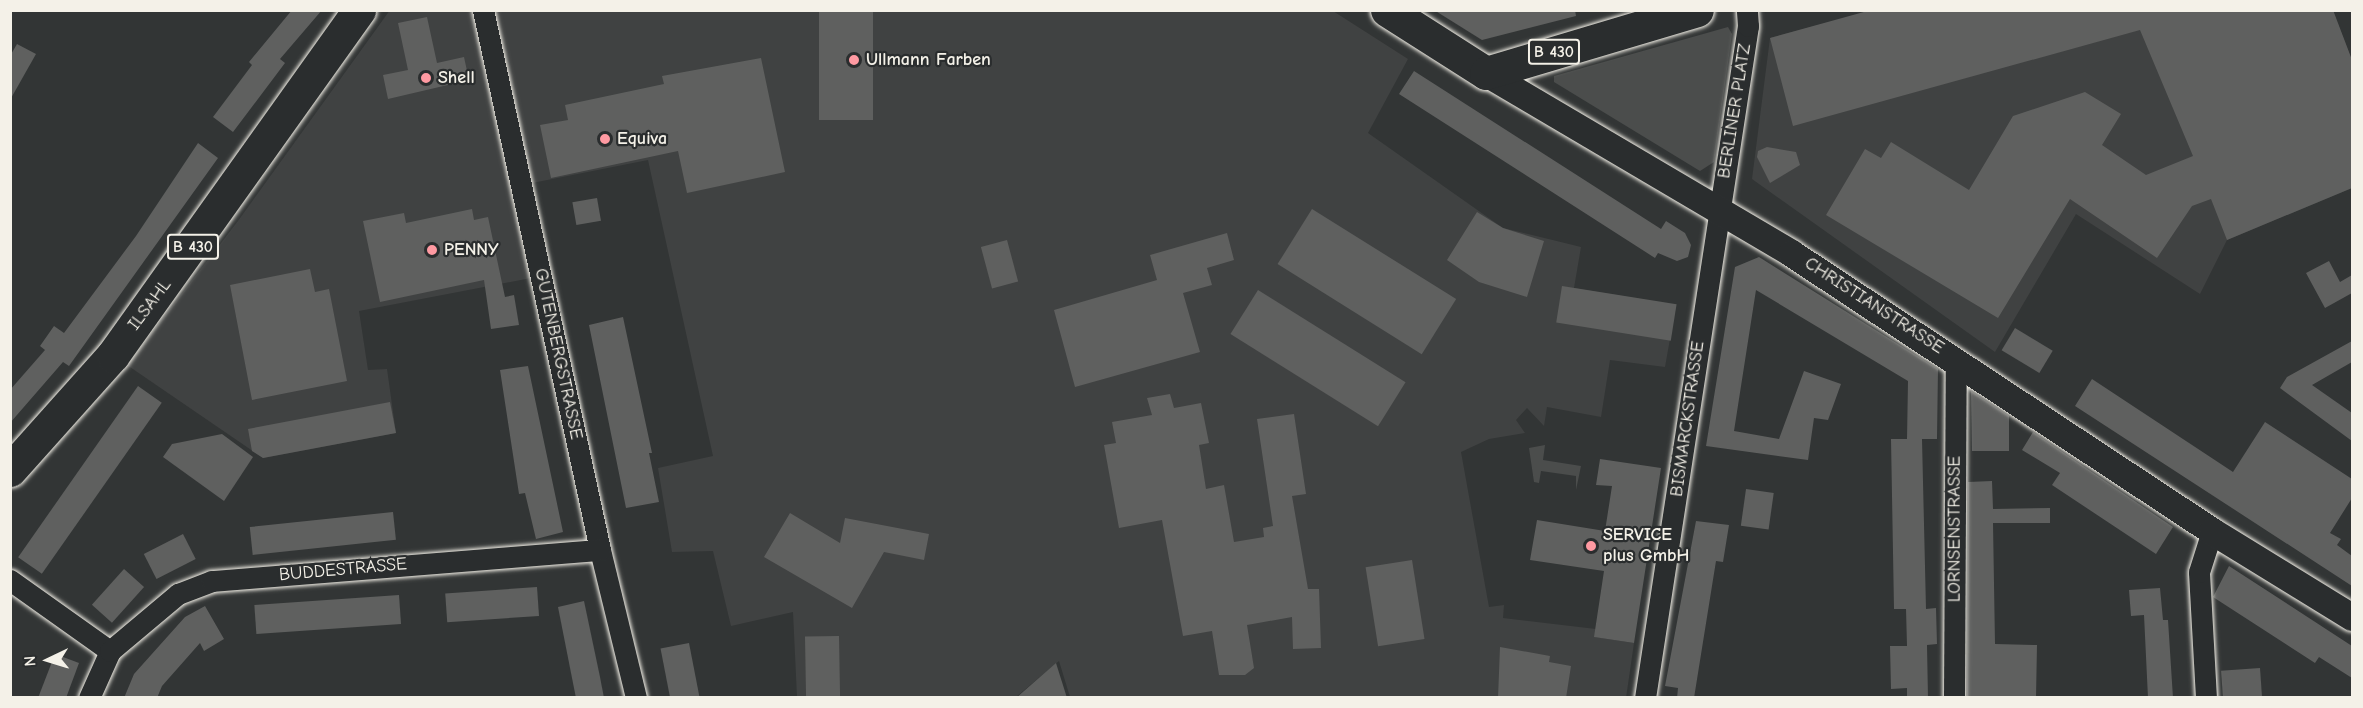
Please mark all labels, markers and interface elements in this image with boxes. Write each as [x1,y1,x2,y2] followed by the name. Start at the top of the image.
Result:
[1527,39,1581,65] road number: B 430
[1714,42,1756,180] street label: BERLINER PLATZ
[866,49,991,71] place label: Ullmann Farben
[847,53,861,67] marker: Ullmann Farben
[438,67,475,89] place label: Shell
[419,71,433,85] marker: Shell
[617,128,667,150] place label: Equiva
[598,132,612,146] marker: Equiva
[166,234,220,260] road number: B 430
[444,239,499,261] place label: PENNY
[425,243,439,257] marker: PENNY
[1800,253,1948,359] street label: CHRISTIANSTRASSE
[529,267,587,441] street label: GUTENBERGSTRASSE
[124,275,176,335] street label: ILSAHL
[1666,340,1710,498] street label: BISMARCKSTRASSE
[1944,456,1966,602] street label: LORNSENSTRASSE
[1603,525,1689,568] place label: SERVICE plus GmbH
[1584,539,1598,553] marker: SERVICE plus GmbH
[278,554,408,586] street label: BUDDESTRASSE
[18,630,78,690] north arrow
[21,655,39,667] text: N

